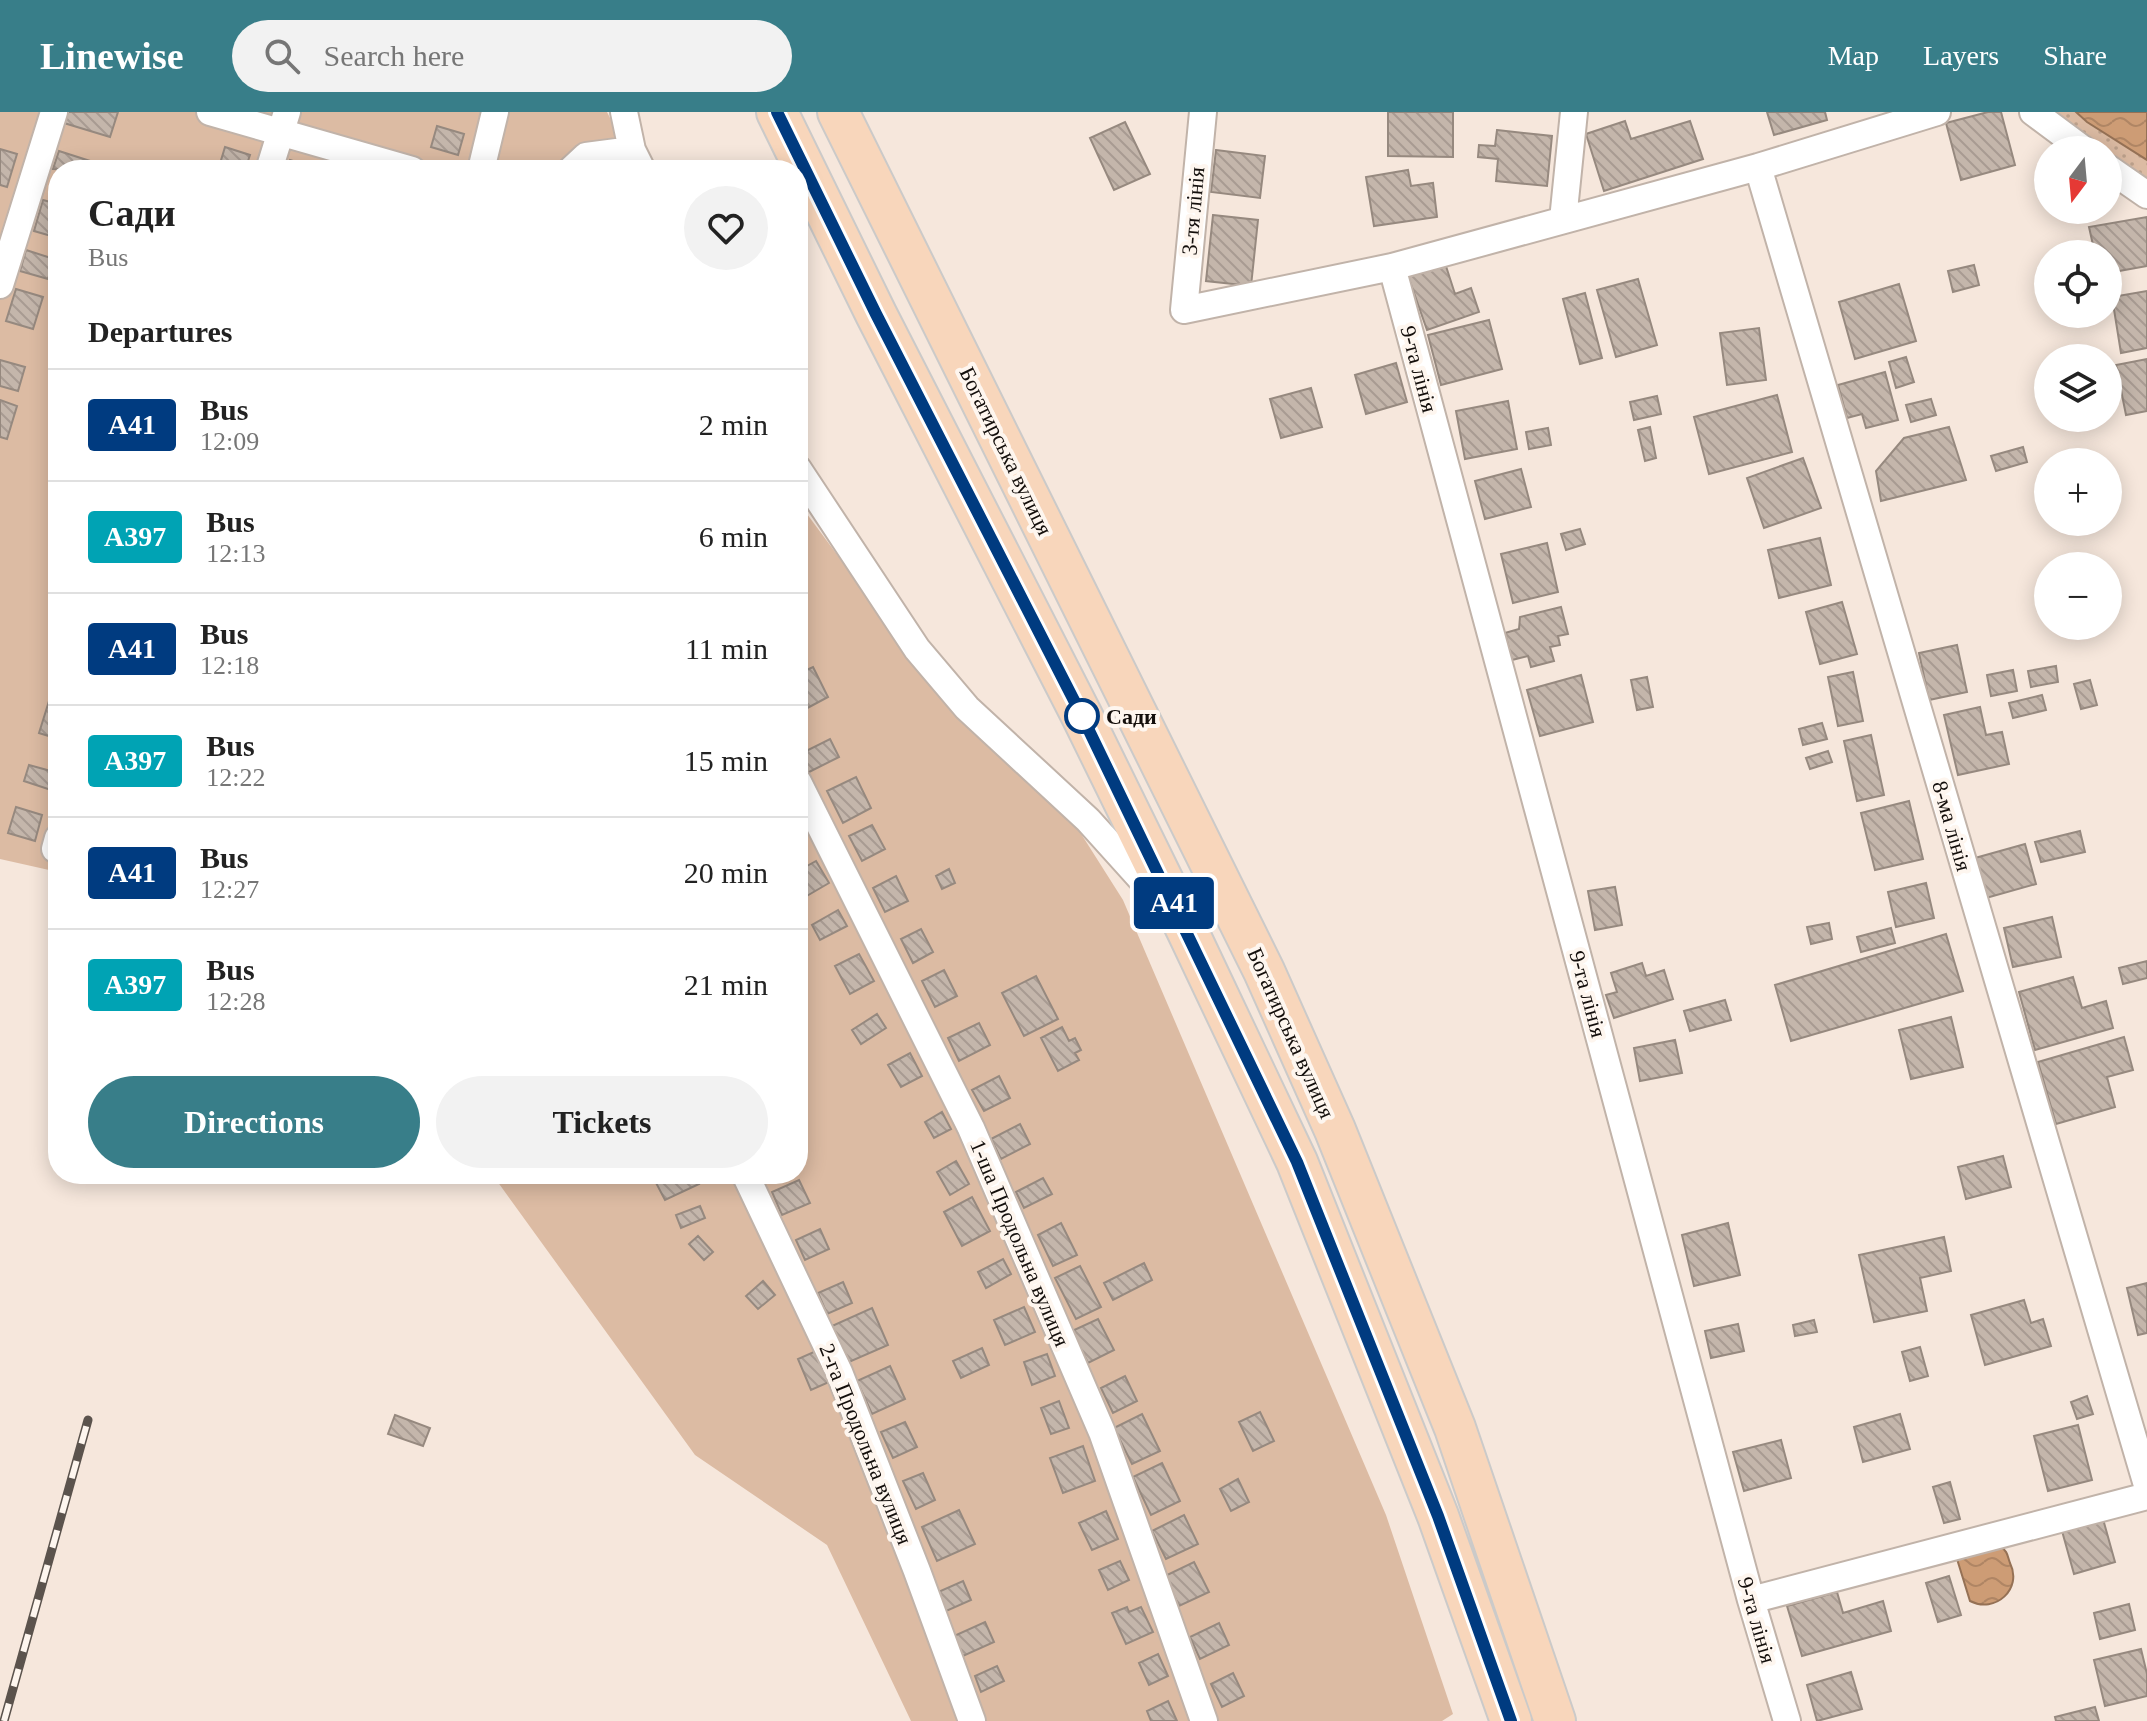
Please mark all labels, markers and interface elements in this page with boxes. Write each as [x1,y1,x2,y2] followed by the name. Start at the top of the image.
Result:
[232,20,792,92] search box
[260,34,304,78] icon: search
[40,35,184,77] text: Linewise
[324,39,464,72] text: Search here
[1828,40,1879,71] text: Map
[1923,40,1999,71] text: Layers
[2043,40,2107,71] text: Share
[2034,136,2122,224] north arrow
[2034,136,2122,640] map controls
[1177,166,1209,256] street label: 3-тя лінія
[684,186,768,270] button: heart
[88,192,176,234] text: Сади
[2034,240,2122,328] button: locate
[88,243,128,272] text: Bus
[88,315,232,348] text: Departures
[1395,323,1443,415] street label: 9-та лінія
[2034,344,2122,432] button: layers
[954,363,1058,539] street label: Богатирська вулиця
[200,393,248,426] text: Bus
[699,408,768,441] text: 2 min
[108,409,156,440] text: A41
[200,427,259,456] text: 12:09
[2034,448,2122,536] button: +
[206,505,255,538] text: Bus
[699,520,768,553] text: 6 min
[104,521,166,552] text: А397
[206,539,265,568] text: 12:13
[2034,552,2122,640] button: −
[200,617,248,650] text: Bus
[685,632,768,665] text: 11 min
[108,633,156,664] text: A41
[200,651,259,680] text: 12:18
[1065,699,1099,733] marker: Сади
[1106,704,1157,729] place label: Сади
[206,729,255,762] text: Bus
[684,744,768,777] text: 15 min
[104,745,166,776] text: А397
[206,763,265,792] text: 12:22
[1927,778,1977,874] street label: 8-ма лінія
[200,841,248,874] text: Bus
[684,856,768,889] text: 20 min
[108,857,156,888] text: A41
[200,875,259,904] text: 12:27
[1128,877,1220,929] line badge: A41
[1150,887,1198,918] text: A41
[1242,944,1340,1122] street label: Богатирська вулиця
[1564,948,1612,1040] street label: 9-та лінія
[206,953,255,986] text: Bus
[684,968,768,1001] text: 21 min
[104,969,166,1000] text: А397
[206,987,265,1016] text: 12:28
[88,1076,420,1168] button: Directions
[436,1076,768,1168] button: Tickets
[965,1136,1075,1350] street label: 1-ша Продольна вулиця
[814,1340,918,1548] street label: 2-га Продольна вулиця
[1733,1574,1781,1666] street label: 9-та лінія

